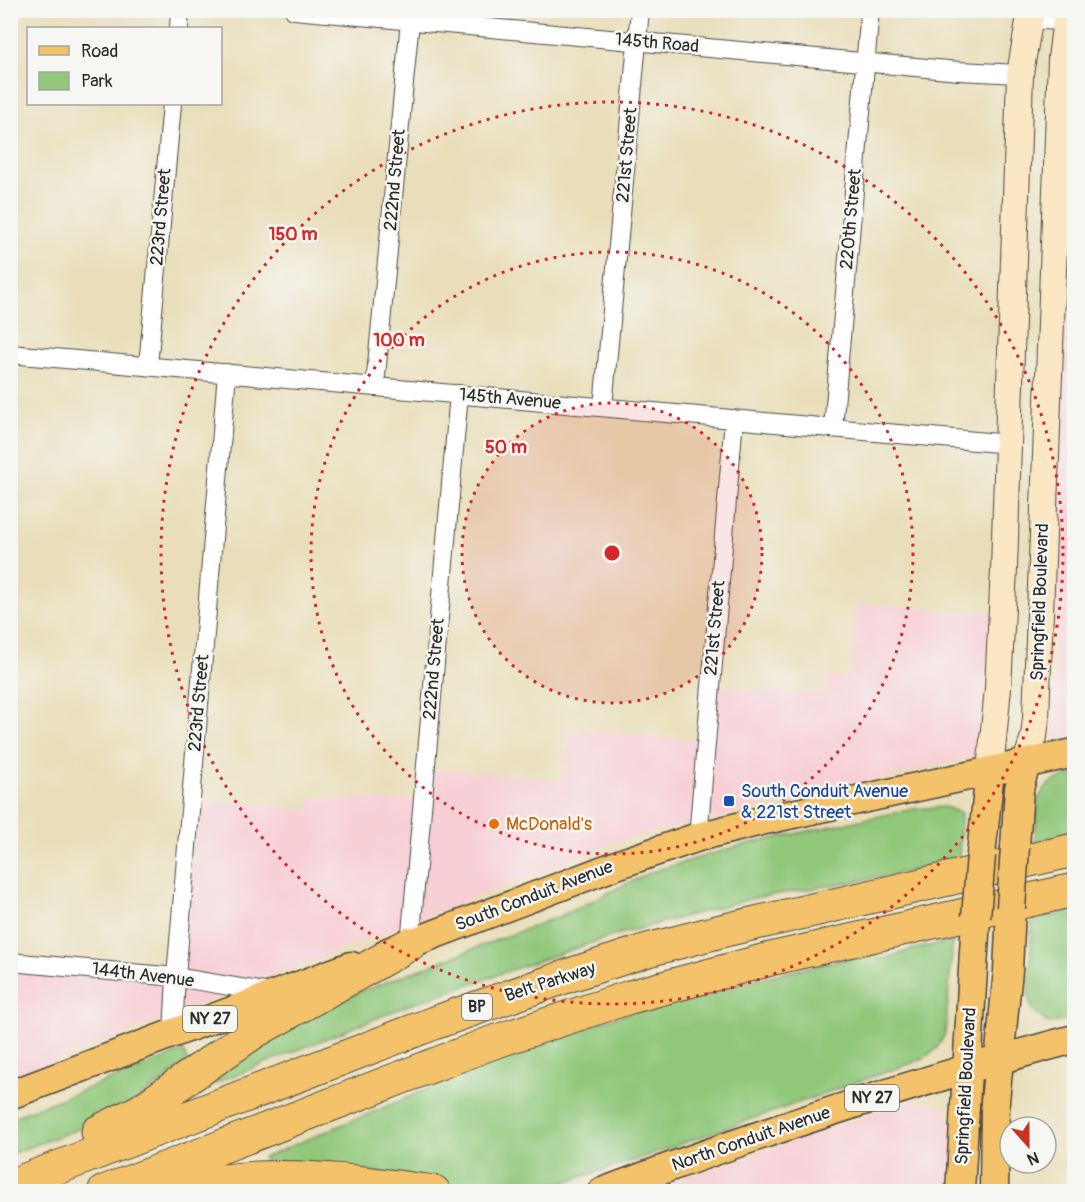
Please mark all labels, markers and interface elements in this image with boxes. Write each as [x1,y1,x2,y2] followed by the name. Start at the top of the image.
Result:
[27,27,222,105] legend
[614,28,700,58] street label: 145th Road
[81,40,118,63] text: Road
[81,70,113,93] text: Park
[611,106,643,203] street label: 221st Street
[379,127,411,232] street label: 222nd Street
[145,167,177,266] street label: 223rd Street
[835,167,867,270] street label: 220th Street
[269,223,318,246] text: 150 m
[373,329,425,352] text: 100 m
[458,383,562,415] street label: 145th Avenue
[485,436,527,459] text: 50 m
[1026,523,1054,681] street label: Springfield Boulevard
[602,543,622,563] centre of rings
[699,579,731,676] street label: 221st Street
[418,616,450,721] street label: 222nd Street
[183,653,215,752] street label: 223rd Street
[741,780,908,824] place label: South Conduit Avenue & 221st Street
[722,794,736,808] marker: South Conduit Avenue & 221st Street
[506,813,592,836] place label: McDonald's
[487,817,501,831] marker: McDonald's
[452,855,616,937] street label: South Conduit Avenue
[502,956,599,1007] street label: Belt Parkway
[91,957,196,993] street label: 144th Avenue
[462,994,492,1020] road number: BP
[183,1006,237,1032] road number: NY 27
[950,1007,982,1165] street label: Springfield Boulevard
[845,1085,899,1111] road number: NY 27
[669,1101,833,1177] street label: North Conduit Avenue
[998,1115,1058,1175] north arrow
[1024,1147,1042,1169] text: N

